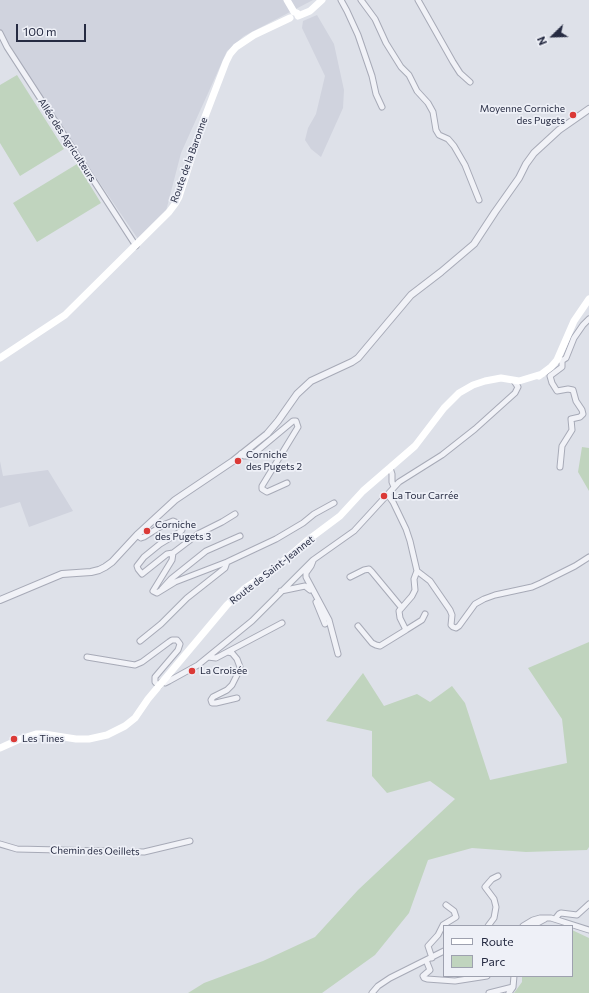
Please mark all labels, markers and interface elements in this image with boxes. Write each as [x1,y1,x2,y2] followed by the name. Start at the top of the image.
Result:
[18,16,88,42] scale bar
[533,16,573,56] north arrow
[23,24,57,38] text: 100 m
[534,35,549,47] text: N
[36,96,98,184] street label: Allée des Agriculteurs
[480,103,565,126] place label: Moyenne Corniche des Pugets
[568,110,578,120] marker: Moyenne Corniche des Pugets
[168,116,210,204] street label: Route de la Baronne
[246,449,302,472] place label: Corniche des Pugets 2
[233,456,243,466] marker: Corniche des Pugets 2
[392,490,458,502] place label: La Tour Carrée
[379,491,389,501] marker: La Tour Carrée
[155,519,211,542] place label: Corniche des Pugets 3
[142,526,152,536] marker: Corniche des Pugets 3
[227,533,317,607] street label: Route de Saint-Jeannet
[200,665,247,677] place label: La Croisée
[187,666,197,676] marker: La Croisée
[22,733,64,745] place label: Les Tines
[9,734,19,744] marker: Les Tines
[50,844,140,858] street label: Chemin des Oeillets
[443,925,573,977] legend
[481,934,514,948] text: Route
[481,954,505,968] text: Parc

